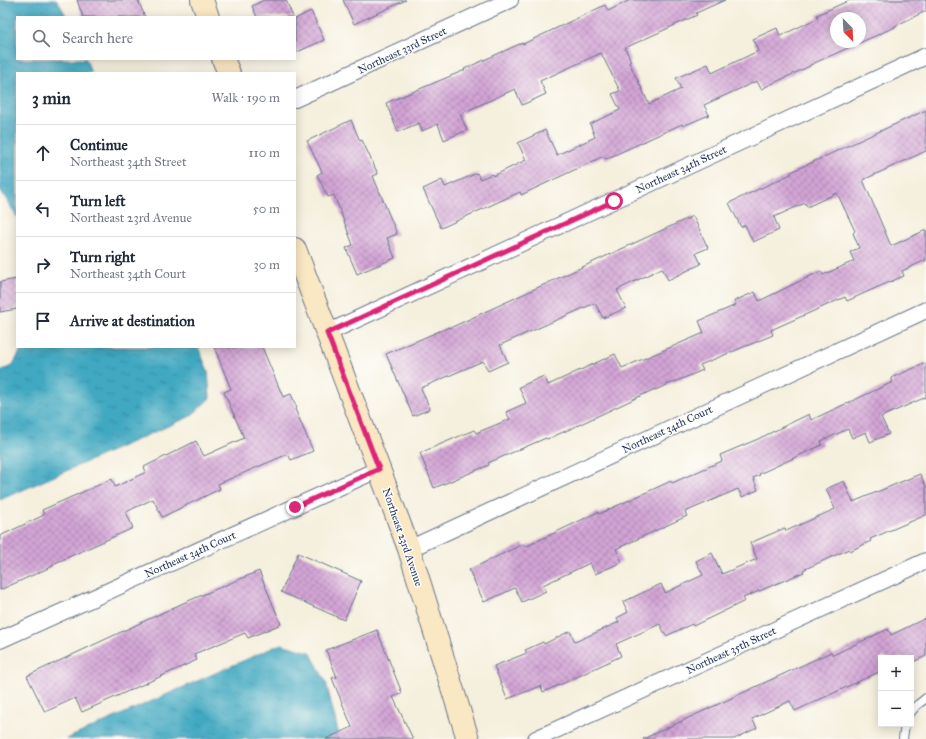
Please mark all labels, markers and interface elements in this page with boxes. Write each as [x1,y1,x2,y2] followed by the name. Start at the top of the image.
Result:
[830,12,866,48] north arrow
[16,16,296,60] search box
[356,24,449,77] street label: Northeast 33rd Street
[30,27,52,49] icon: search
[62,29,133,47] text: Search here
[32,88,71,109] text: 3 min
[211,90,280,106] text: Walk · 190 m
[70,136,128,154] text: Continue
[32,142,54,164] icon: ahead
[634,143,729,196] street label: Northeast 34th Street
[248,145,280,161] text: 110 m
[70,154,186,170] text: Northeast 34th Street
[70,192,126,210] text: Turn left
[605,192,623,210] route start
[32,198,54,220] icon: left
[253,201,280,217] text: 50 m
[70,210,192,226] text: Northeast 23rd Avenue
[70,248,135,266] text: Turn right
[32,254,54,276] icon: right
[254,257,280,273] text: 30 m
[70,266,186,282] text: Northeast 34th Court
[32,310,54,332] icon: arrive
[70,312,195,330] text: Arrive at destination
[620,403,715,456] street label: Northeast 34th Court
[380,486,426,588] street label: Northeast 23rd Avenue
[286,498,304,516] route end
[143,528,238,580] street label: Northeast 34th Court
[684,624,778,677] street label: Northeast 35th Street
[878,655,914,727] map controls
[878,655,914,691] button: +
[878,691,914,727] button: −

